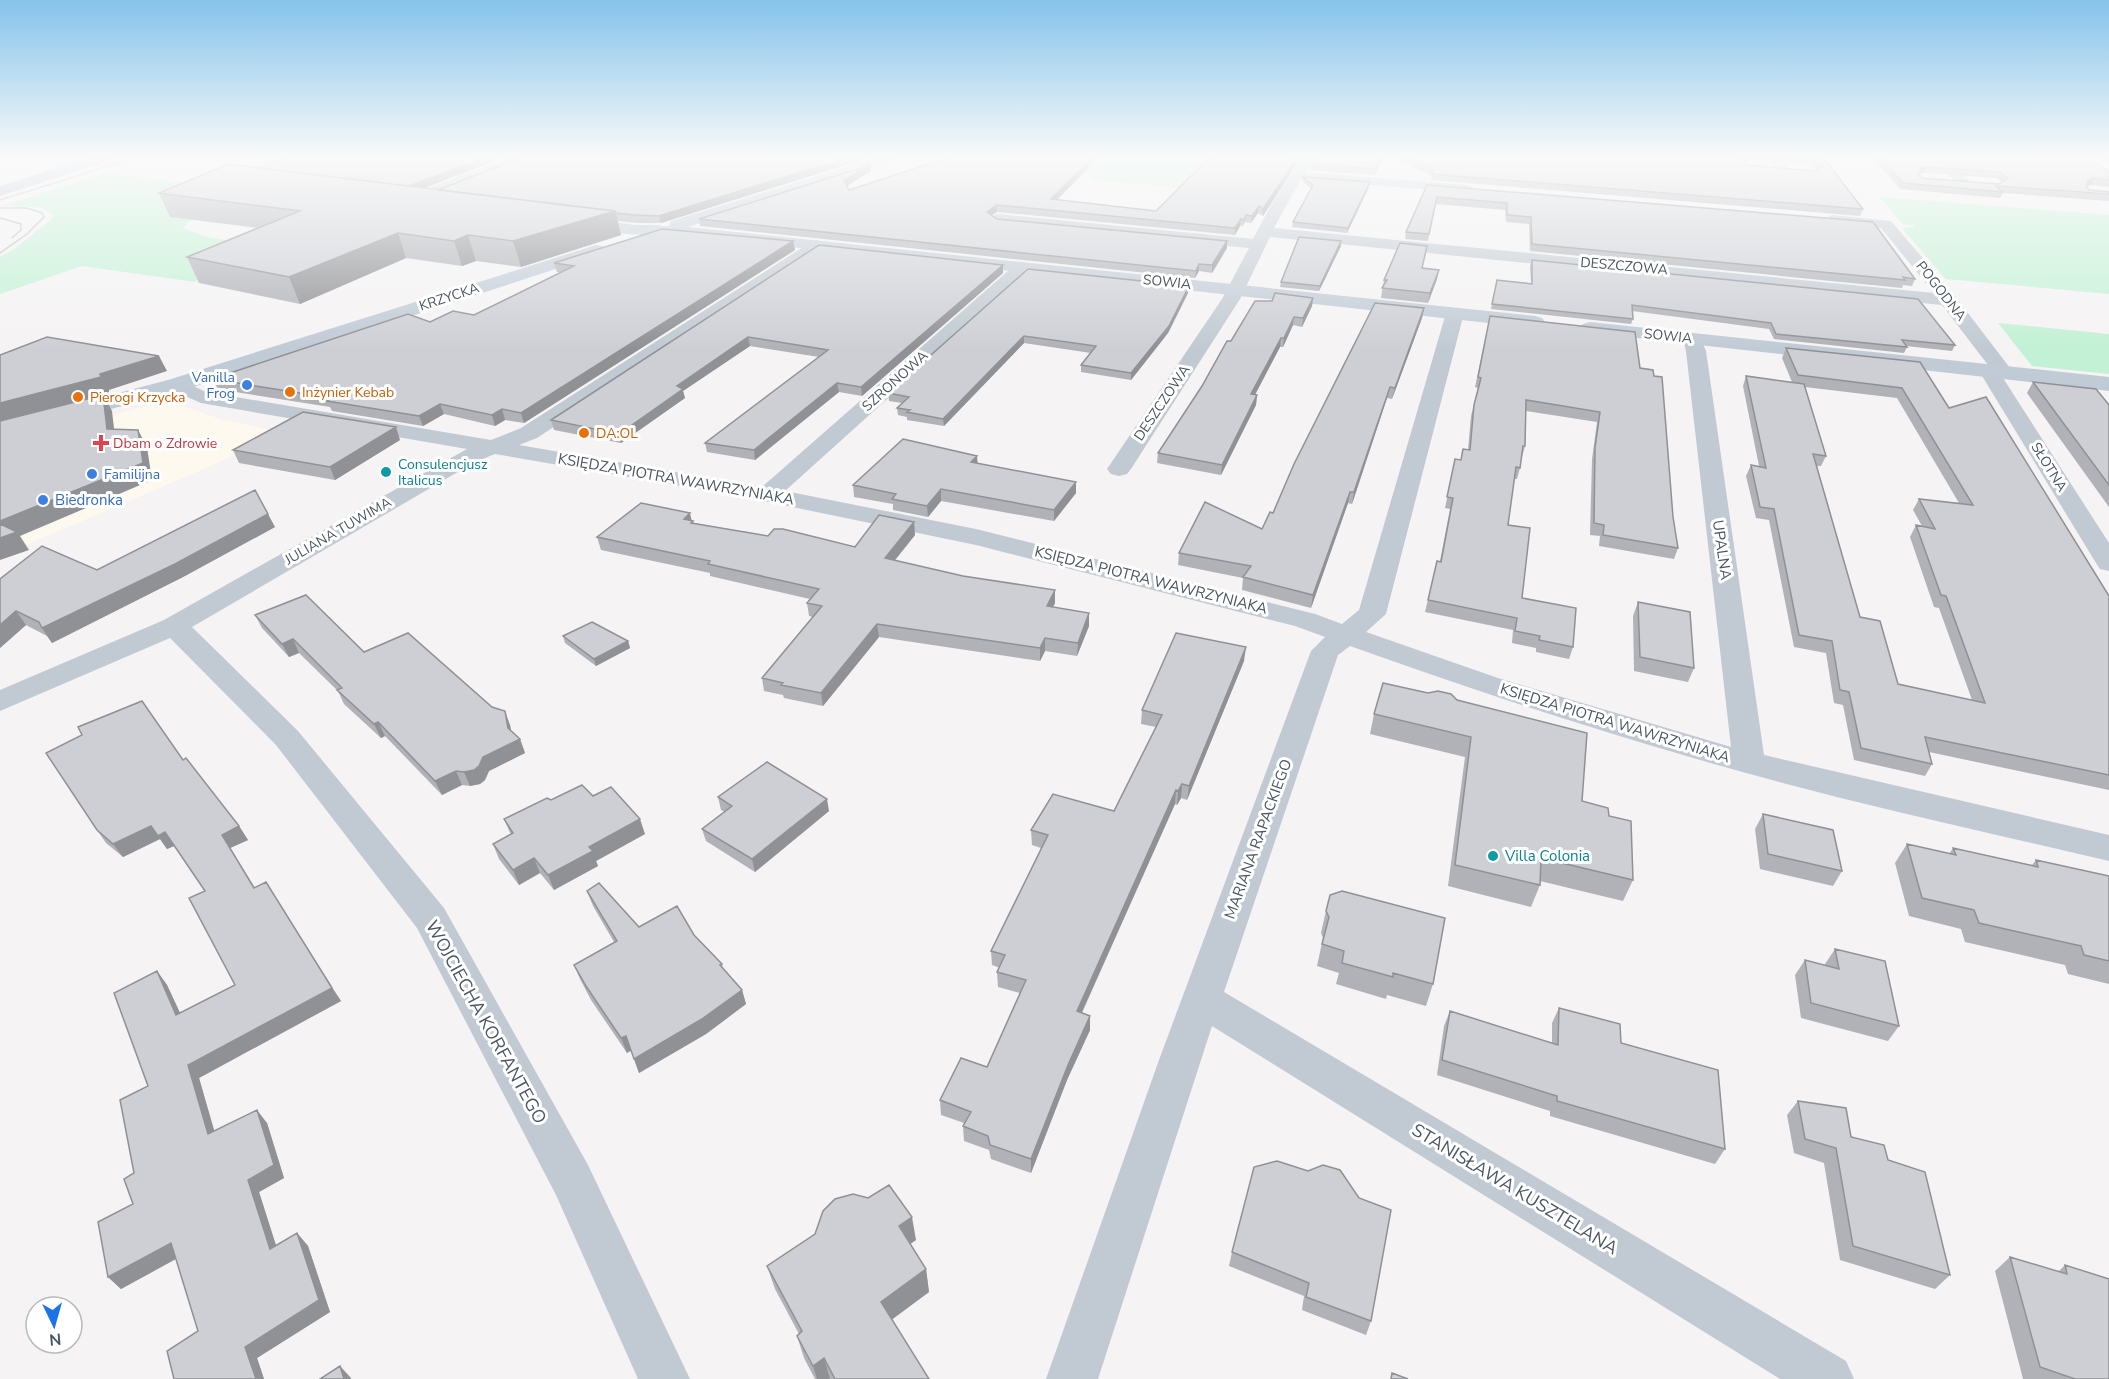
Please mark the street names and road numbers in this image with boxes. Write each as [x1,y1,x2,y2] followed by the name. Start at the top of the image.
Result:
[1579,253,1669,279] street label: DESZCZOWA
[1912,257,1970,325] street label: POGODNA
[1142,270,1192,294] street label: SOWIA
[417,278,481,316] street label: KRZYCKA
[1643,324,1693,348] street label: SOWIA
[858,346,932,416] street label: SZRONOWA
[1130,361,1194,445] street label: DESZCZOWA
[2026,439,2072,495] street label: SŁOTNA
[556,448,796,510] street label: KSIĘDZA PIOTRA WAWRZYNIAKA
[280,493,395,570] street label: JULIANA TUWIMA
[1708,519,1736,581] street label: UPALNA
[1033,541,1270,619] street label: KSIĘDZA PIOTRA WAWRZYNIAKA
[1498,678,1732,768] street label: KSIĘDZA PIOTRA WAWRZYNIAKA
[1220,756,1296,922] street label: MARIANA RAPACKIEGO
[420,916,552,1128] street label: WOJCIECHA KORFANTEGO
[1407,1118,1623,1260] street label: STANISŁAWA KUSZTELANA

